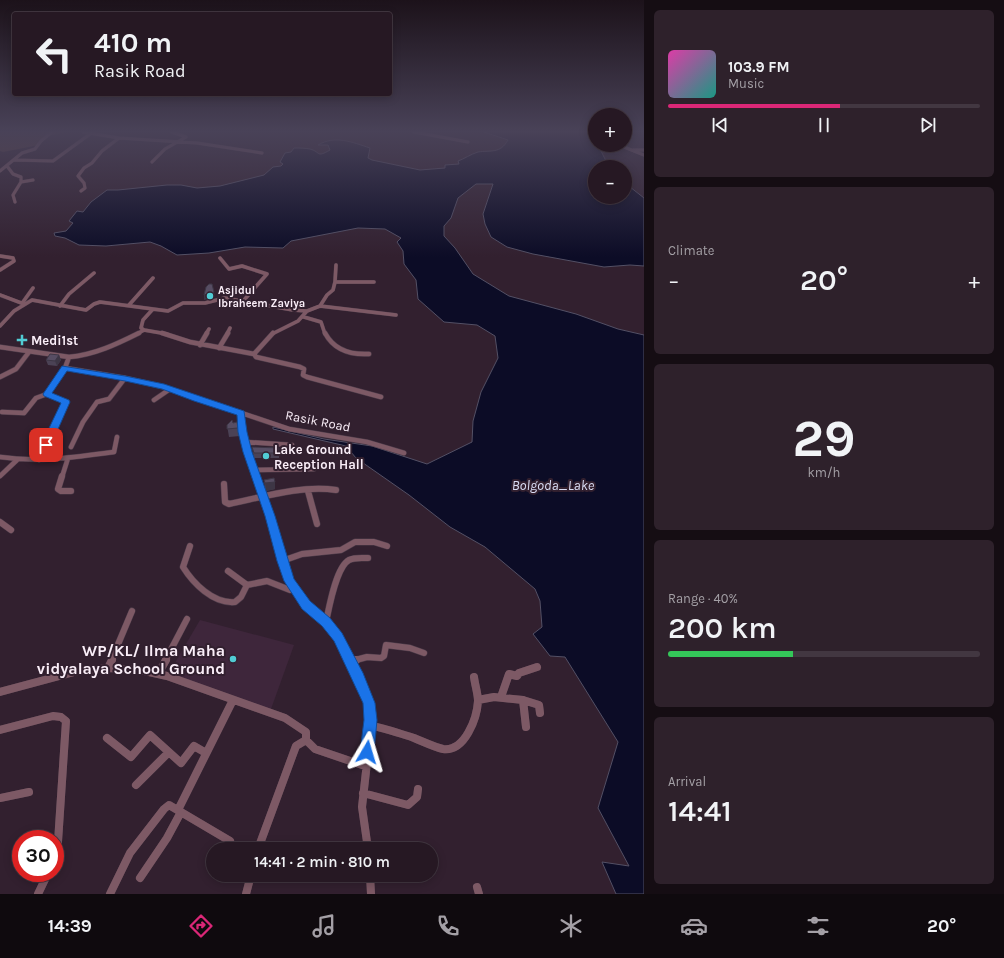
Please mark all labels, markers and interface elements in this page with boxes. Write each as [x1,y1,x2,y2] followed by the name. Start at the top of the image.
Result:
[94,26,172,59] text: 410 m
[28,28,80,80] icon: left
[728,58,790,76] text: 103.9 FM
[94,60,186,82] text: Rasik Road
[728,76,764,91] text: Music
[588,108,632,204] map controls
[588,108,632,152] button: +
[709,114,731,136] icon: previous
[813,114,835,136] icon: pause
[917,114,939,136] icon: next
[588,160,632,204] button: −
[668,243,714,258] text: Climate
[800,262,848,298] text: 20°
[668,268,680,294] text: −
[968,268,980,294] text: +
[218,284,305,310] place label: Asjidul Ibraheem Zaviya
[205,291,215,301] marker: Asjidul Ibraheem Zaviya
[31,333,78,348] place label: Medi1st
[16,334,28,346] marker: Medi1st
[284,407,352,435] street label: Rasik Road
[792,408,856,469] text: 29
[29,428,63,462] pin
[35,434,57,456] icon: arrive
[274,442,364,472] place label: Lake Ground Reception Hall
[261,451,271,461] marker: Lake Ground Reception Hall
[808,465,840,480] text: km/h
[512,477,595,494] water label: Bolgoda_Lake
[668,591,738,606] text: Range · 40%
[668,610,777,646] text: 200 km
[37,641,225,678] place label: WP/KL/ Ilma Maha vidyalaya School Ground
[228,654,238,664] marker: WP/KL/ Ilma Maha vidyalaya School Ground
[346,731,388,773] position arrow
[668,774,706,789] text: Arrival
[668,793,732,829] text: 14:41
[12,830,64,882] speed limit sign: 30
[254,853,390,871] text: 14:41 · 2 min · 810 m
[187,912,215,940] icon: directions
[310,912,338,940] icon: music
[434,912,462,940] icon: phone
[557,912,585,940] icon: climate
[680,912,708,940] icon: car
[804,912,832,940] icon: filters
[48,915,92,937] text: 14:39
[927,915,956,937] text: 20°

